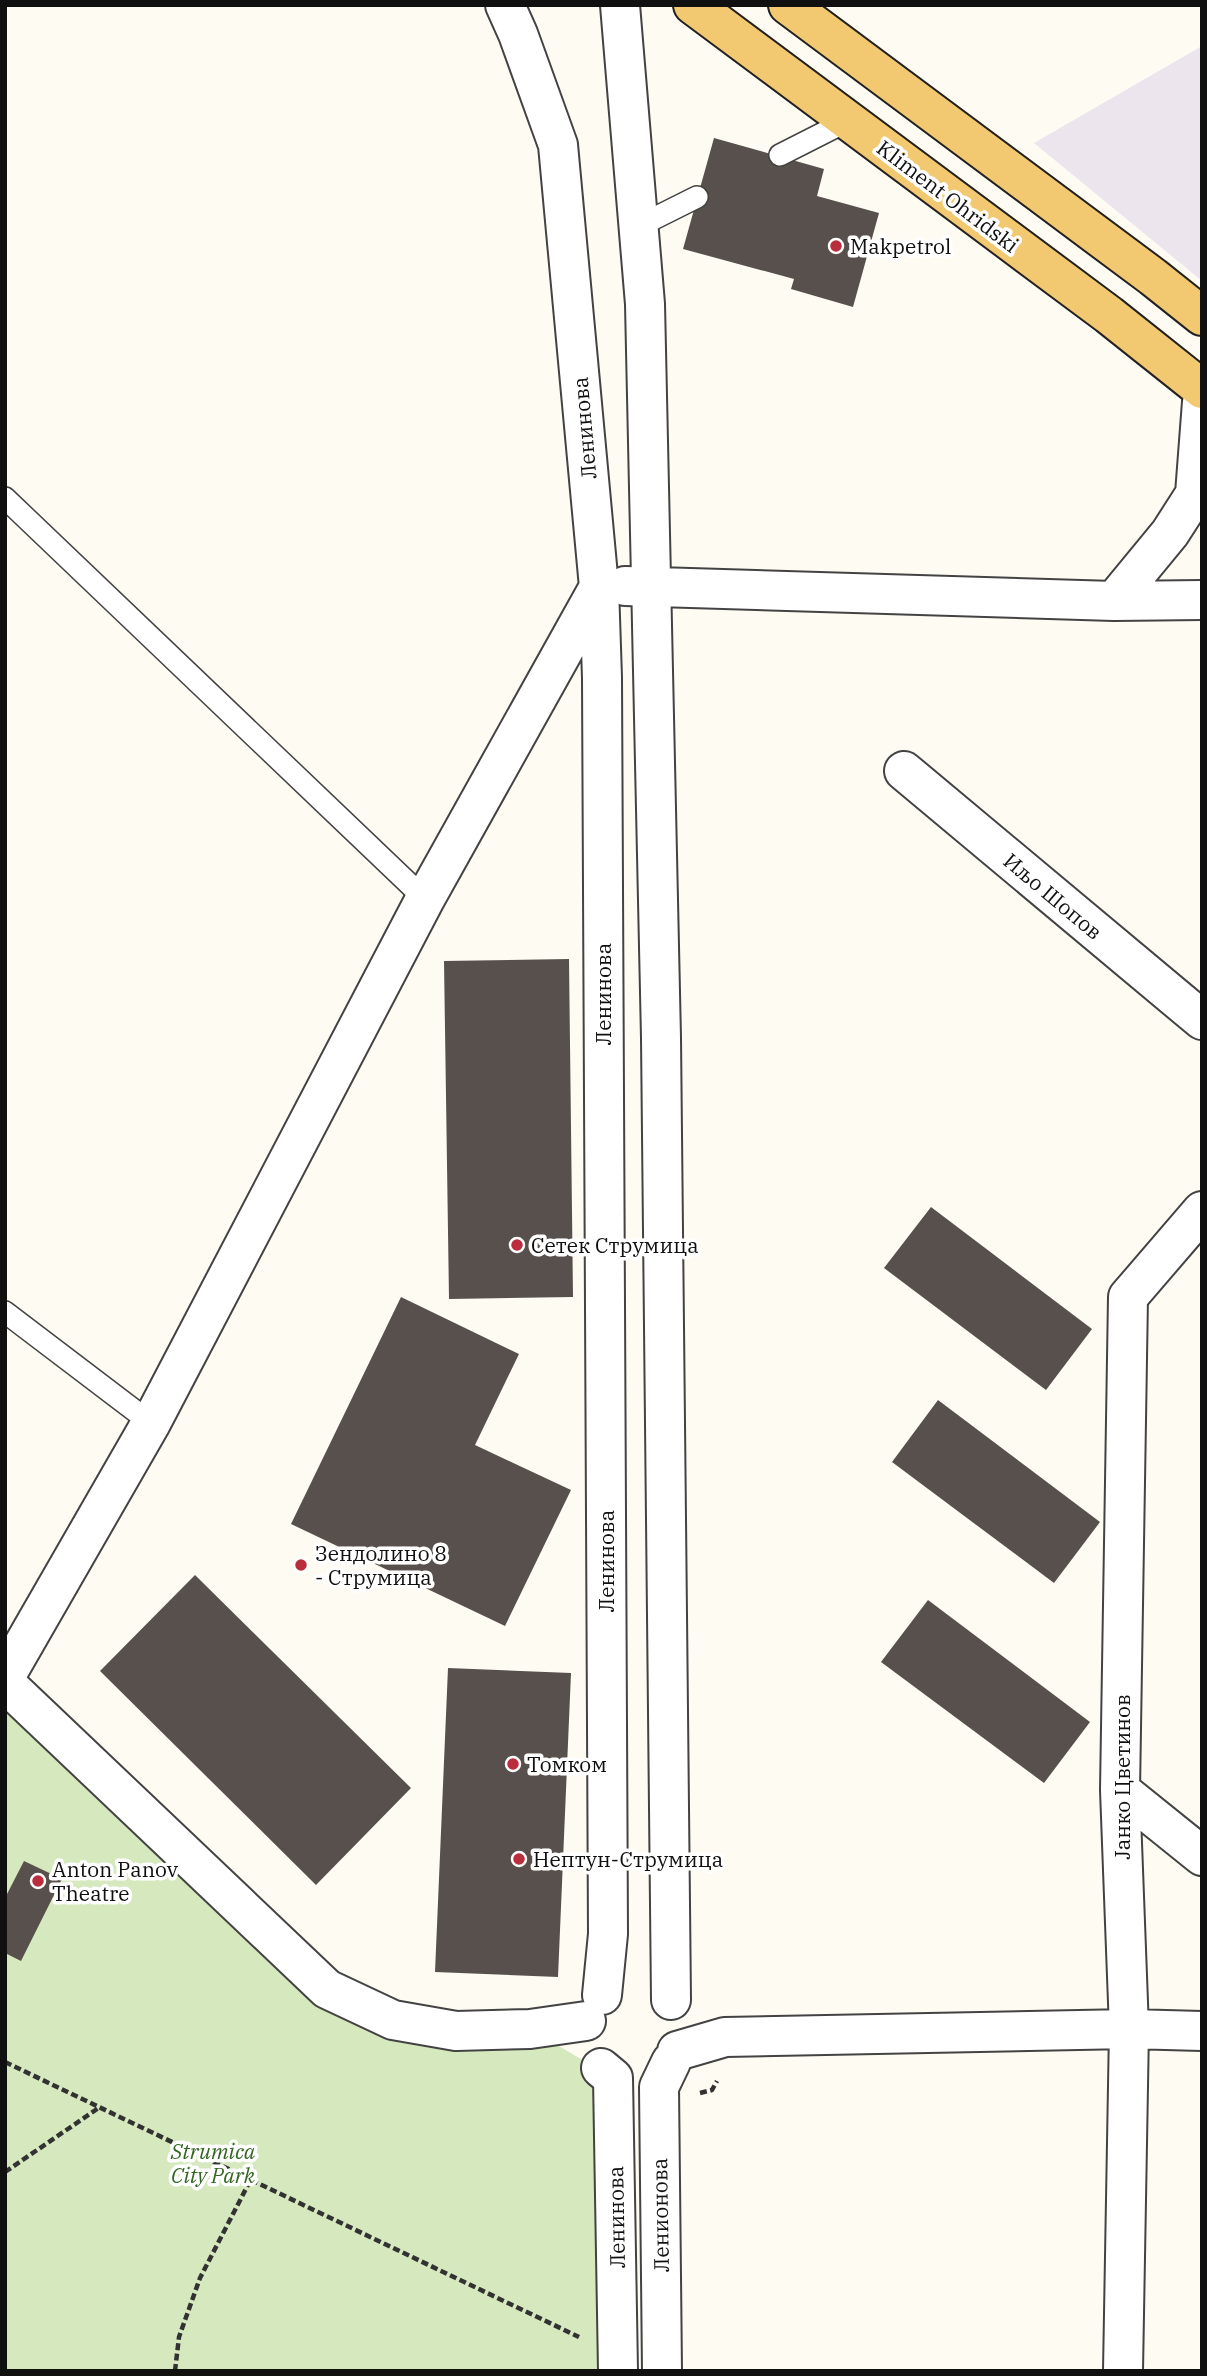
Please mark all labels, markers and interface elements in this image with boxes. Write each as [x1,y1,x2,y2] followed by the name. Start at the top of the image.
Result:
[871,133,1025,259] street label: Kliment Ohridski
[850,232,951,260] place label: Makpetrol
[828,238,844,254] marker: Makpetrol
[566,376,602,480] street label: Ленинова
[998,847,1108,945] street label: Иљо Шопов
[589,943,617,1045] street label: Ленинова
[531,1231,699,1259] place label: Сетек Струмица
[509,1237,525,1253] marker: Сетек Струмица
[592,1510,620,1612] street label: Ленинова
[315,1539,447,1591] place label: Зендолино 8 - Струмица
[293,1557,309,1573] marker: Зендолино 8 - Струмица
[1108,1694,1136,1860] street label: Јанко Цветинов
[527,1750,607,1778] place label: Томком
[505,1756,521,1772] marker: Томком
[533,1845,723,1873] place label: Нептун-Струмица
[511,1851,527,1867] marker: Нептун-Струмица
[52,1855,179,1907] place label: Anton Panov Theatre
[30,1873,46,1889] marker: Anton Panov Theatre
[170,2137,256,2189] park label: Strumica City Park
[645,2158,675,2272] street label: Ленионова
[601,2166,631,2268] street label: Ленинова

